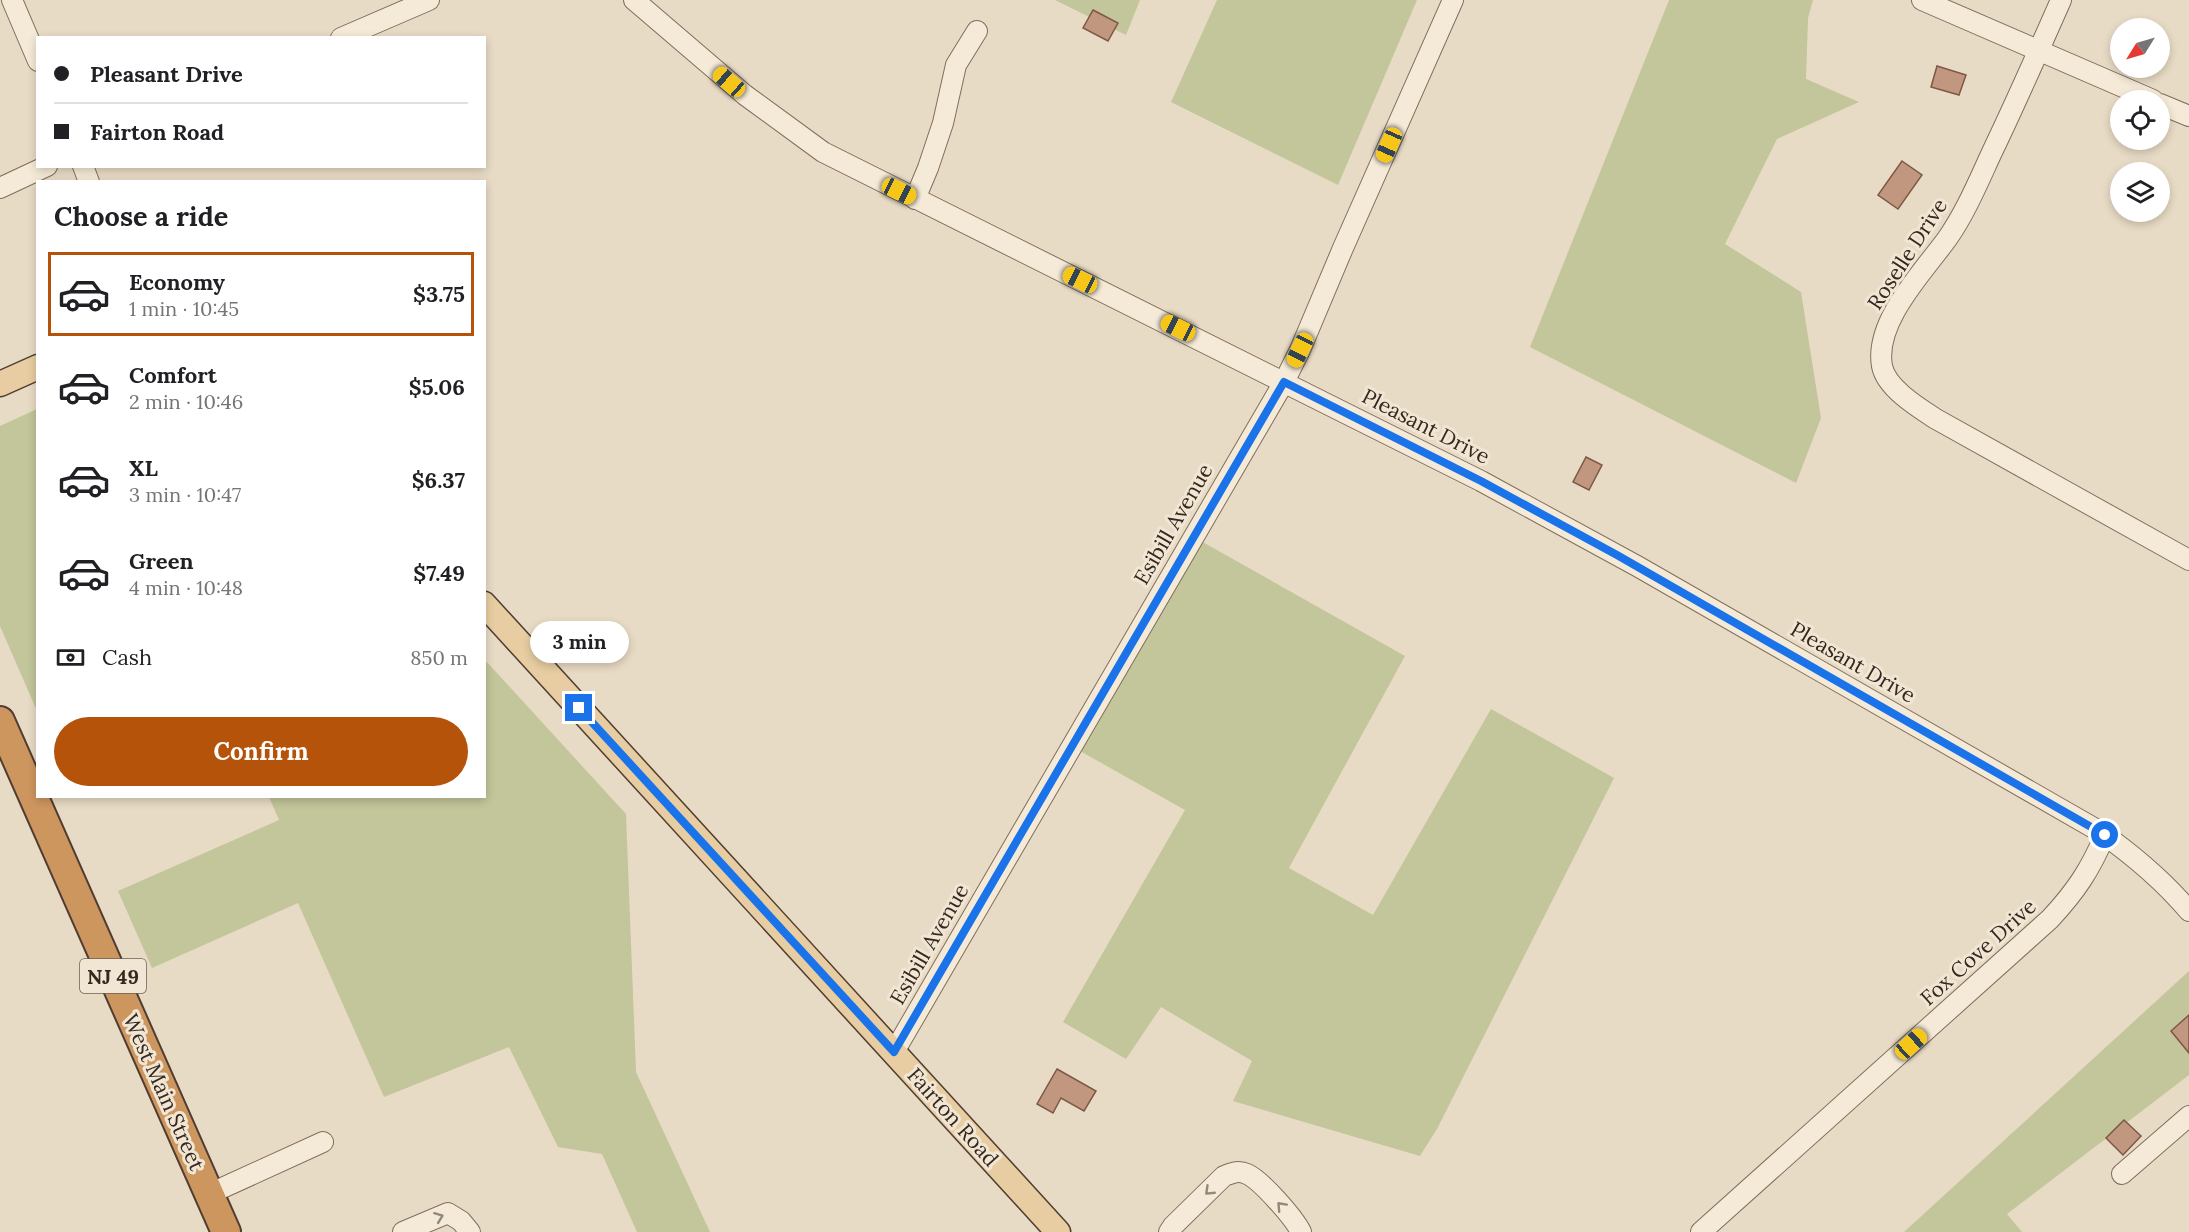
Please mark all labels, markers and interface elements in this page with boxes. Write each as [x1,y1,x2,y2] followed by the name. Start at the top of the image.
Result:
[2110,18,2170,78] north arrow
[2110,18,2170,222] map controls
[90,60,243,88] text: Pleasant Drive
[710,63,748,101] car
[2110,90,2170,150] button: locate
[90,118,224,146] text: Fairton Road
[1373,125,1405,165] car
[2110,162,2170,222] button: layers
[879,175,919,207] car
[1861,193,1953,315] street label: Roselle Drive
[54,199,228,233] text: Choose a ride
[1060,264,1100,296] car
[57,267,111,321] icon: car
[129,268,225,296] text: Economy
[413,280,465,308] text: $3.75
[129,296,239,321] text: 1 min · 10:45
[1158,312,1198,344] car
[1284,330,1316,370] car
[57,360,111,414] icon: car
[129,361,217,389] text: Comfort
[409,373,465,401] text: $5.06
[1358,382,1494,470] street label: Pleasant Drive
[129,389,243,414] text: 2 min · 10:46
[57,453,111,507] icon: car
[129,454,158,482] text: XL
[1128,459,1218,589] street label: Esibill Avenue
[412,466,465,494] text: $6.37
[129,482,241,507] text: 3 min · 10:47
[57,546,111,600] icon: car
[129,547,194,575] text: Green
[413,559,465,587] text: $7.49
[129,575,243,600] text: 4 min · 10:48
[1786,615,1920,709] street label: Pleasant Drive
[530,621,628,663] callout: 3 min
[552,629,607,654] text: 3 min
[54,641,87,674] icon: cash
[102,643,152,671] text: Cash
[410,645,468,670] text: 850 m
[565,694,592,721] route end
[54,717,468,786] button: Confirm
[2091,821,2118,848] route start
[884,879,974,1009] street label: Esibill Avenue
[1914,893,2042,1011] street label: Fox Cove Drive
[80,959,146,993] road number: NJ 49
[117,1009,211,1175] street label: West Main Street
[1892,1025,1930,1063] car
[901,1062,1005,1172] street label: Fairton Road
[1206,1184,1216,1195] one-way arrow
[1277,1202,1288,1212] one-way arrow
[433,1212,444,1225] one-way arrow

